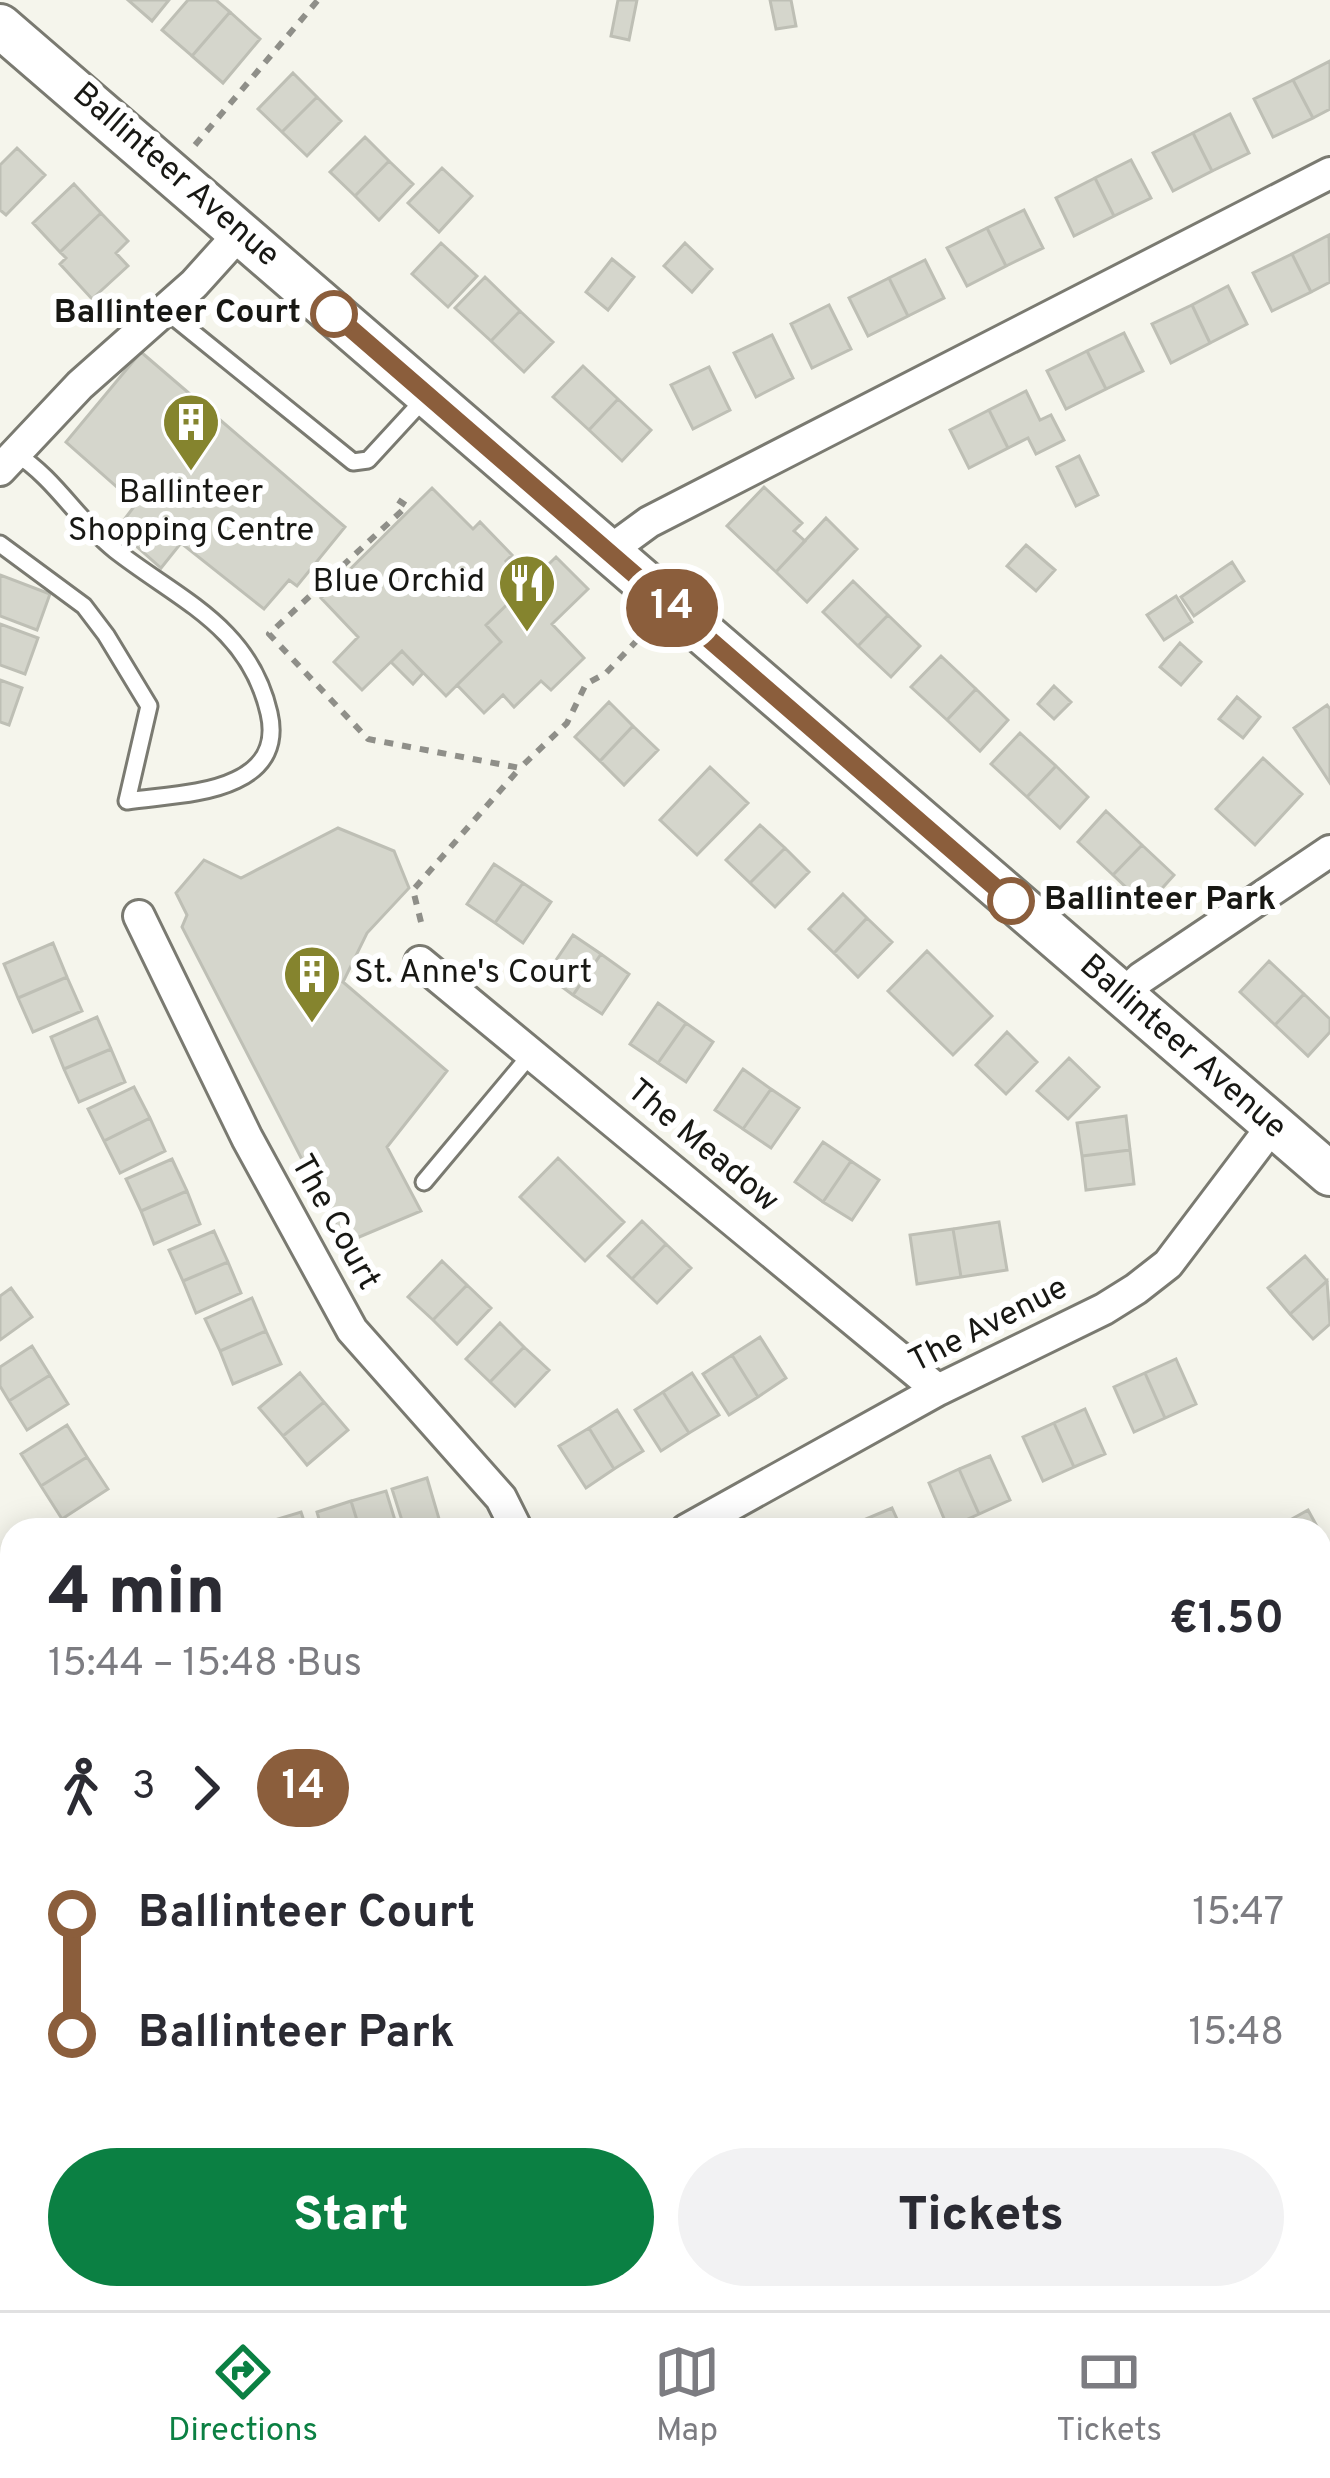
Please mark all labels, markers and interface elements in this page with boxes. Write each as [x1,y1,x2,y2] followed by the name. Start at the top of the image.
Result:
[63,74,287,278] street label: Ballinteer Avenue
[312,292,356,336] marker: Ballinteer Court
[54,293,301,335] place label: Ballinteer Court
[160,391,222,473] building icon: Ballinteer Shopping Centre
[68,473,314,553] place label: Ballinteer Shopping Centre
[496,552,558,634] restaurant icon: Blue Orchid
[313,562,485,604] place label: Blue Orchid
[618,569,726,647] line badge: 14
[650,581,694,634] text: 14
[989,879,1033,923] marker: Ballinteer Park
[1044,880,1276,922] place label: Ballinteer Park
[281,943,343,1025] building icon: St. Anne's Court
[1070,946,1294,1150] street label: Ballinteer Avenue
[354,953,592,995] place label: St. Anne's Court
[617,1071,787,1223] street label: The Meadow
[280,1148,388,1298] street label: The Court
[902,1268,1076,1384] street label: The Avenue
[48,1554,225,1637] text: 4 min
[1169,1592,1284,1649] text: €1.50
[48,1641,362,1690] text: 15:44 – 15:48 · Bus
[48,1755,114,1821] icon: walk
[173,1755,239,1821] icon: forward
[281,1761,325,1814] text: 14
[132,1764,155,1813] text: 3
[138,1886,475,1943] text: Ballinteer Court
[1192,1890,1284,1939] text: 15:47
[138,2006,455,2063] text: Ballinteer Park
[1188,2010,1284,2059] text: 15:48
[48,2148,654,2286] button: Start
[678,2148,1284,2286] button: Tickets
[168,2339,318,2453] tab: Directions
[654,2339,720,2453] tab: Map
[1056,2339,1162,2453] tab: Tickets

